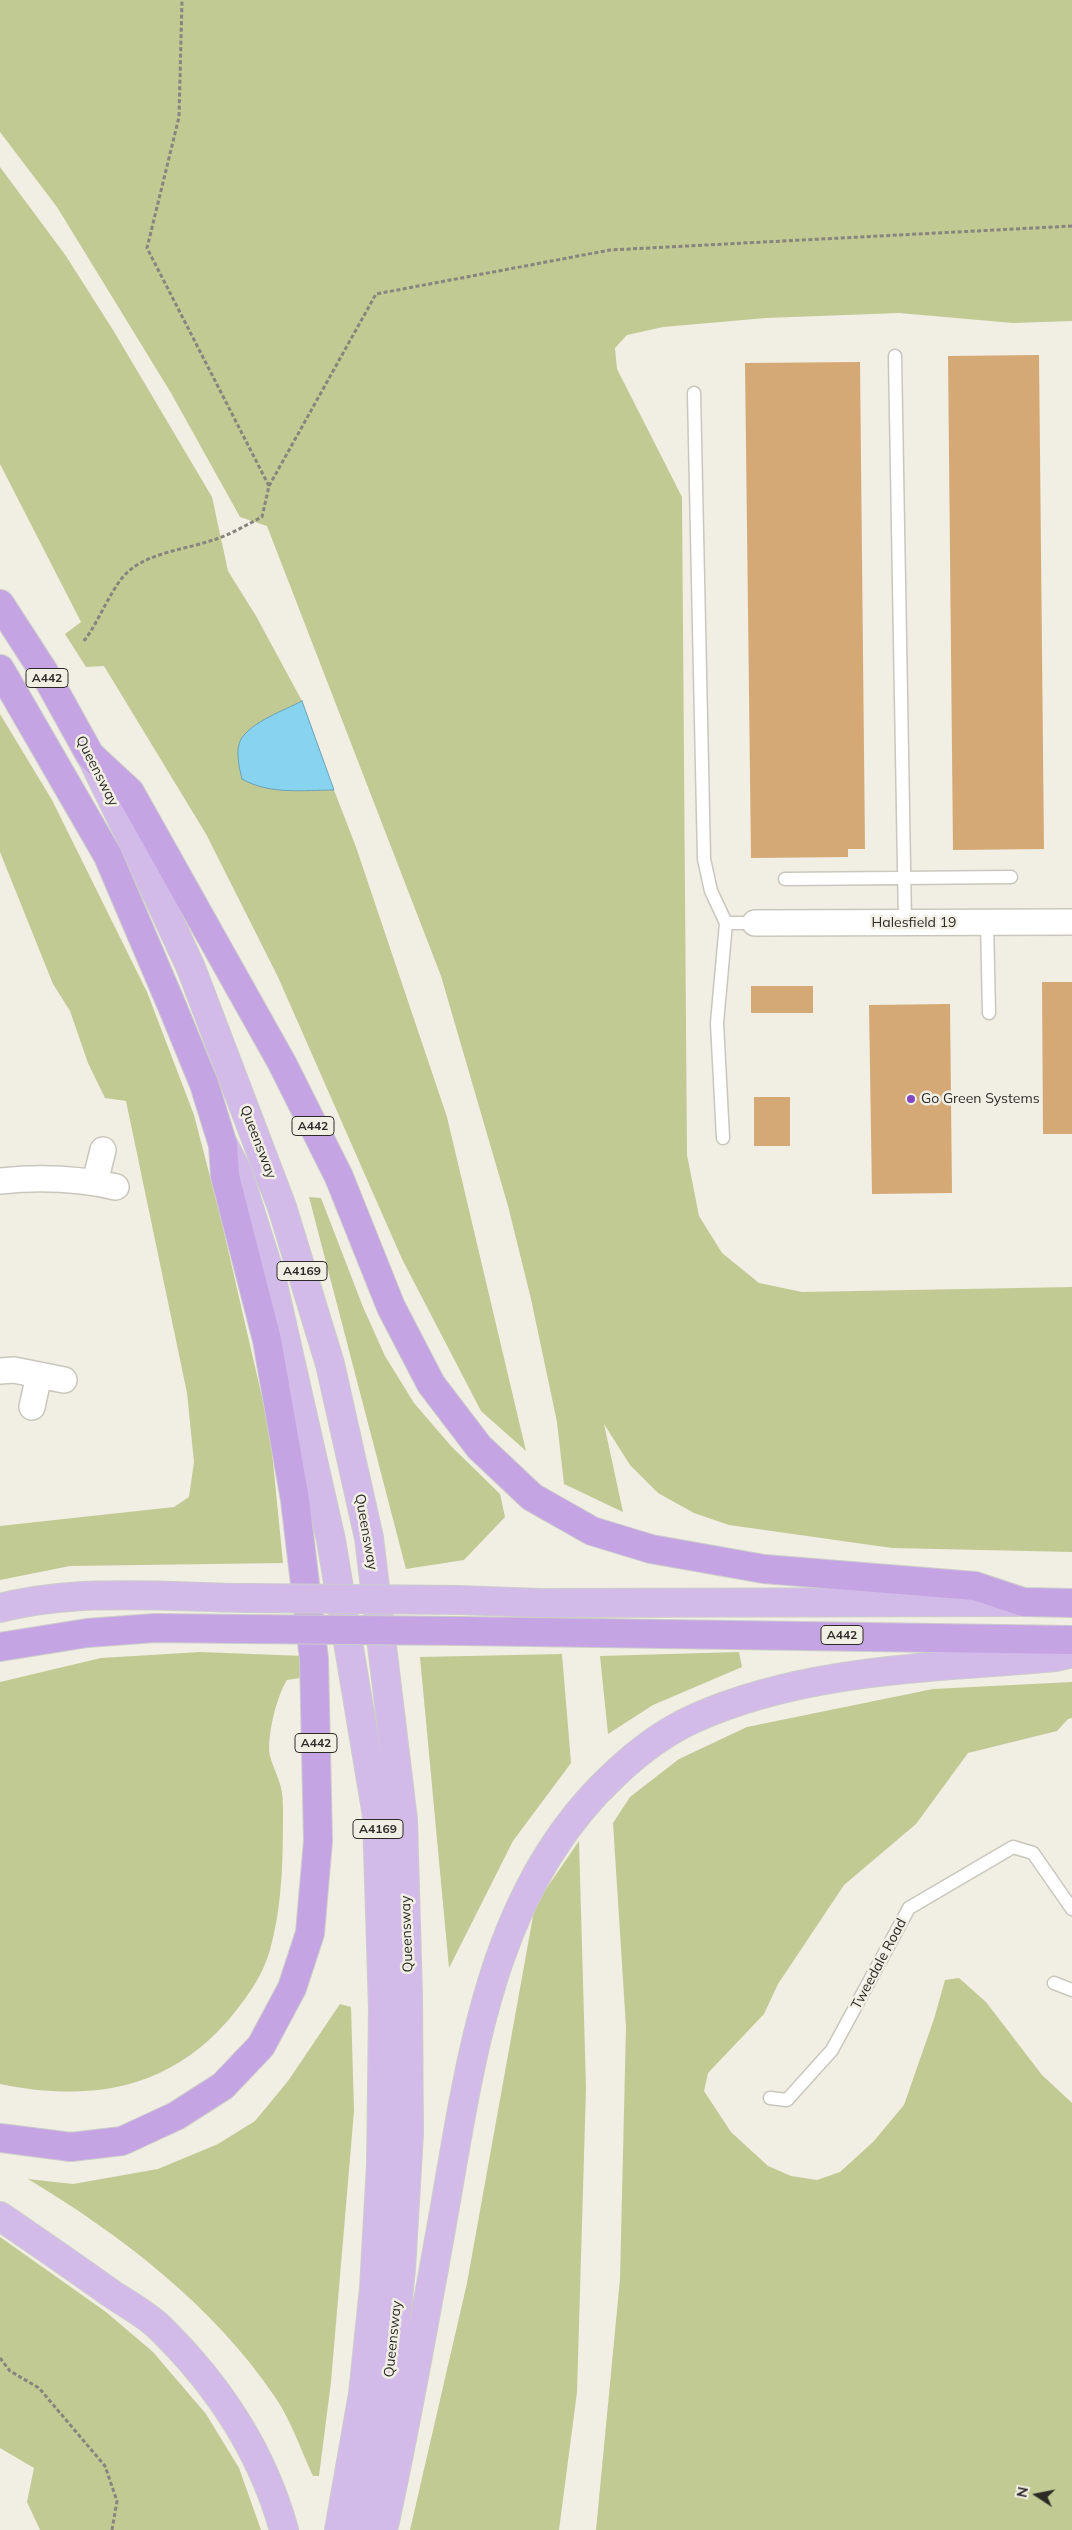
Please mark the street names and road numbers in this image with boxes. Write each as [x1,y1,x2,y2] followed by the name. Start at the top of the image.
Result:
[26,668,68,688] road number: A442
[72,733,122,809] street label: Queensway
[872,915,956,931] street label: Halesfield 19
[236,1103,280,1181] street label: Queensway
[292,1116,334,1136] road number: A442
[277,1262,327,1280] road number: A4169
[351,1493,381,1571] street label: Queensway
[821,1626,863,1644] road number: A442
[295,1734,337,1752] road number: A442
[353,1820,403,1838] road number: A4169
[397,1895,417,1973] street label: Queensway
[848,1916,910,2012] street label: Tweedale Road
[381,2300,405,2378] street label: Queensway

